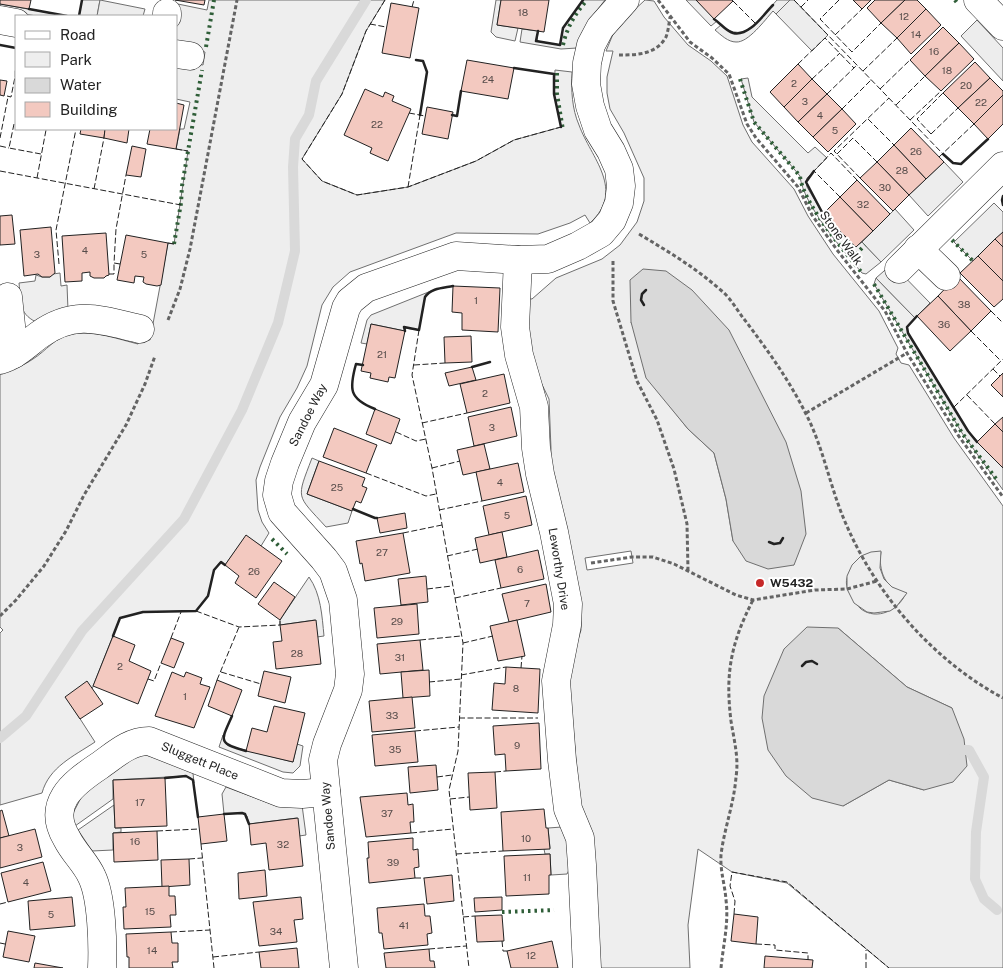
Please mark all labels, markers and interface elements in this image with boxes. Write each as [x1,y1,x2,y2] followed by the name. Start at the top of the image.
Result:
[518,6,528,18] house number: 18
[899,10,909,22] house number: 12
[15,15,178,130] legend
[60,26,96,43] text: Road
[911,28,921,40] house number: 14
[929,45,939,57] house number: 16
[60,51,92,68] text: Park
[942,64,952,76] house number: 18
[482,73,494,85] house number: 24
[60,76,102,93] text: Water
[791,77,797,89] house number: 2
[960,79,972,91] house number: 20
[802,95,808,107] house number: 3
[975,96,987,108] house number: 22
[60,101,118,118] text: Building
[817,109,823,121] house number: 4
[371,118,383,130] house number: 22
[832,124,838,136] house number: 5
[910,145,922,157] house number: 26
[896,164,908,176] house number: 28
[879,181,891,193] house number: 30
[857,198,869,210] house number: 32
[817,208,865,268] street label: Stone Walk
[82,244,88,256] house number: 4
[34,248,40,260] house number: 3
[141,248,147,260] house number: 5
[474,294,478,306] house number: 1
[958,298,970,310] house number: 38
[938,318,950,330] house number: 36
[377,348,387,360] house number: 21
[286,381,330,449] street label: Sandoe Way
[482,387,488,399] house number: 2
[489,421,495,433] house number: 3
[497,476,503,488] house number: 4
[331,481,343,493] house number: 25
[504,509,510,521] house number: 5
[546,527,572,611] street label: Leworthy Drive
[376,546,388,558] house number: 27
[517,563,523,575] house number: 6
[248,565,260,577] house number: 26
[770,576,814,590] place label: W5432
[754,577,766,589] marker: W5432
[524,597,530,609] house number: 7
[391,615,403,627] house number: 29
[291,647,303,659] house number: 28
[395,651,405,663] house number: 31
[117,660,123,672] house number: 2
[513,682,519,694] house number: 8
[183,690,187,702] house number: 1
[386,709,398,721] house number: 33
[159,739,241,783] street label: Sluggett Place
[514,739,520,751] house number: 9
[389,743,401,755] house number: 35
[318,781,338,851] street label: Sandoe Way
[135,796,145,808] house number: 17
[381,807,393,819] house number: 37
[521,832,531,844] house number: 10
[130,835,140,847] house number: 16
[277,838,289,850] house number: 32
[17,841,23,853] house number: 3
[387,856,399,868] house number: 39
[523,871,531,883] house number: 11
[23,876,29,888] house number: 4
[145,905,155,917] house number: 15
[48,908,54,920] house number: 5
[399,919,409,931] house number: 41
[270,925,282,937] house number: 34
[147,944,157,956] house number: 14
[526,949,536,961] house number: 12

